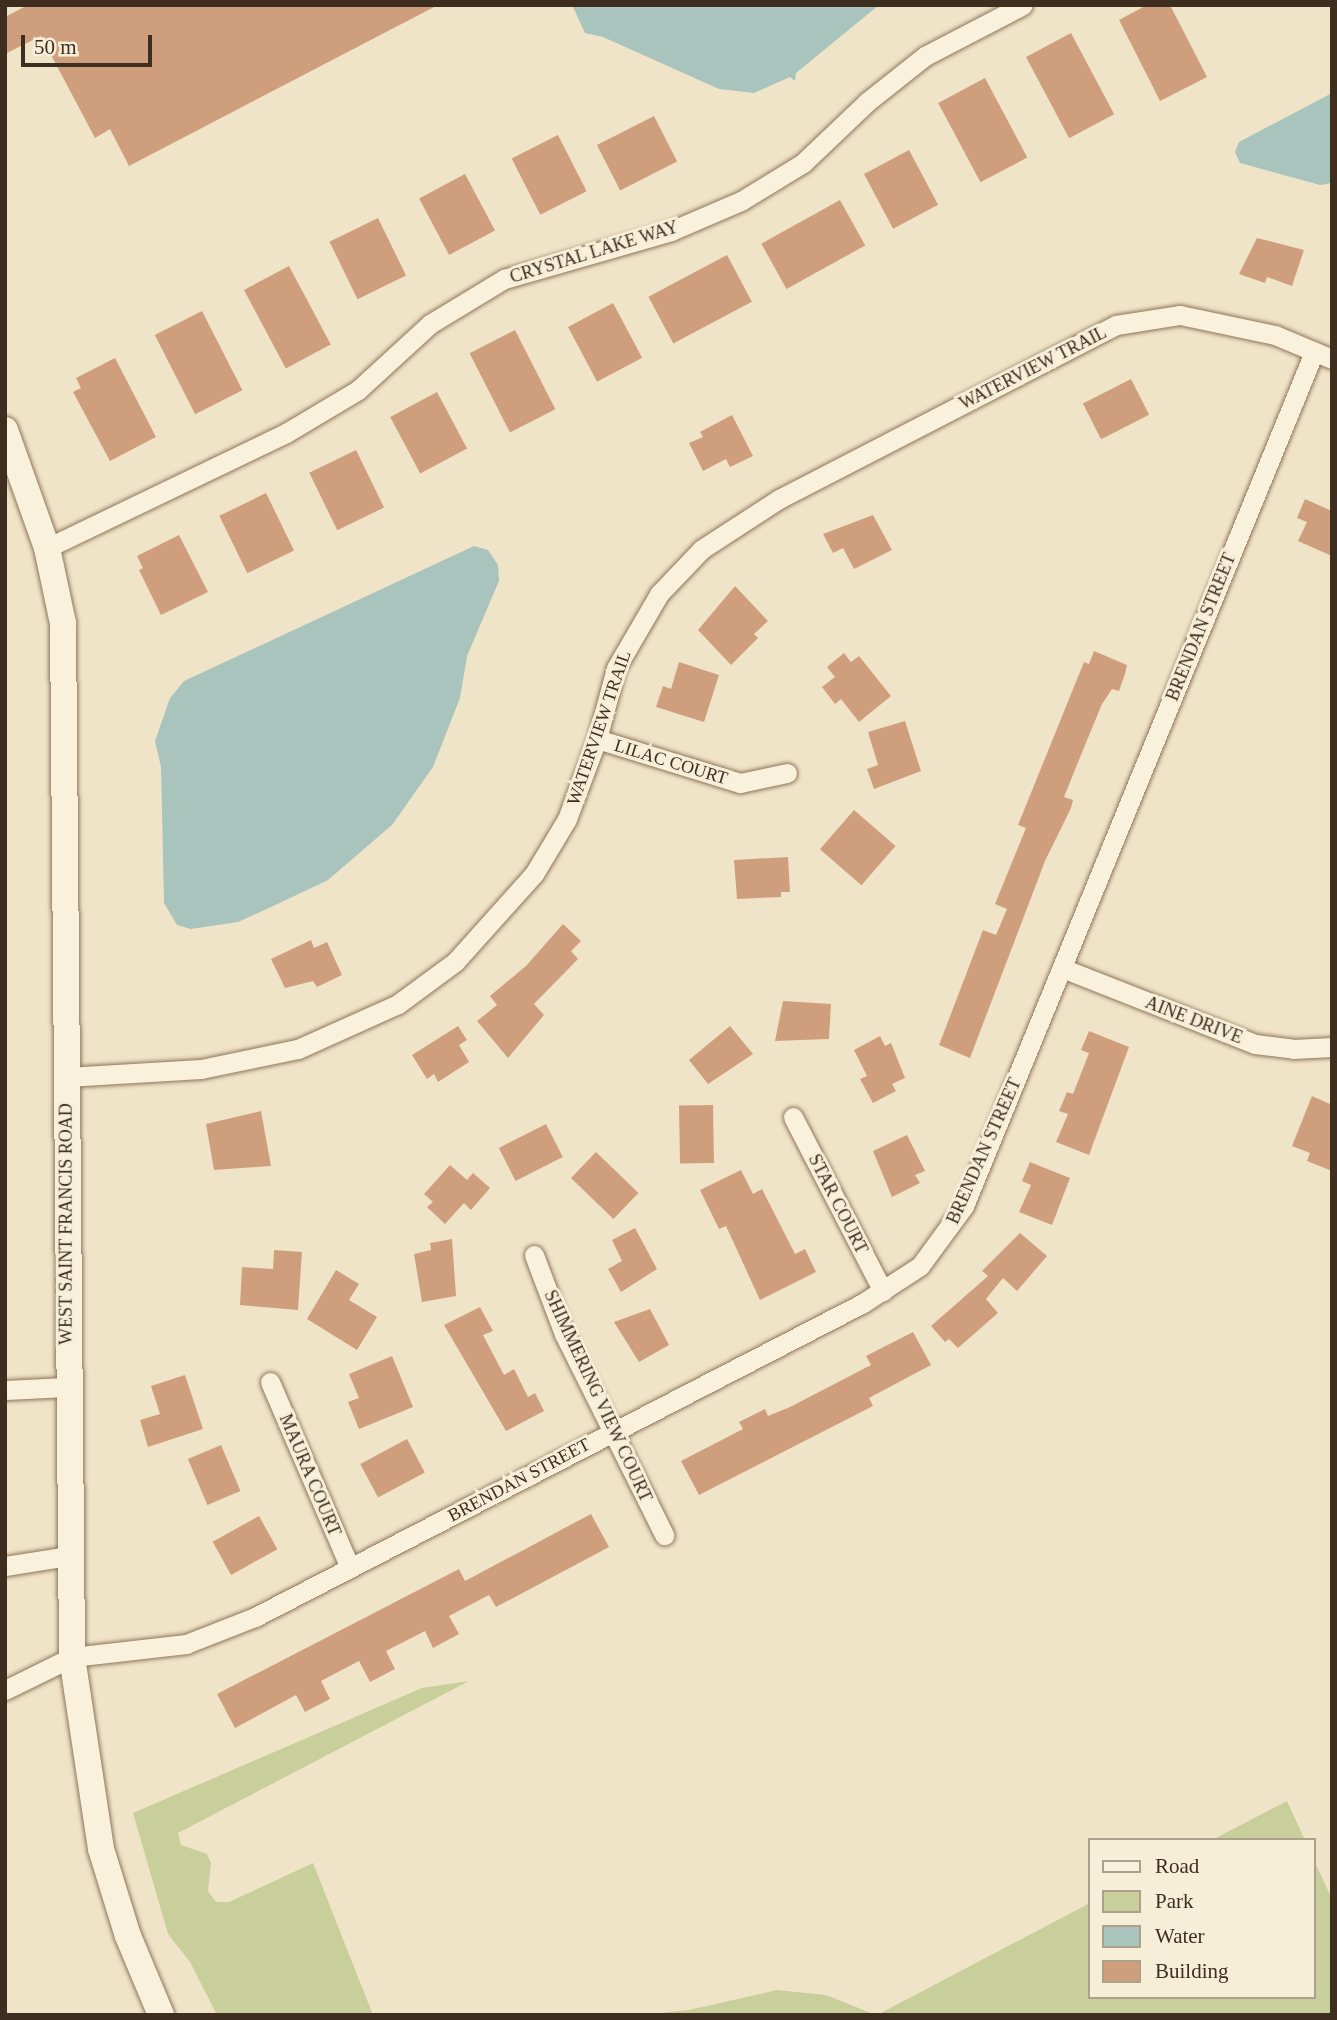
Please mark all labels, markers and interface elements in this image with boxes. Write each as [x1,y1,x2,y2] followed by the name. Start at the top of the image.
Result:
[24,21,156,65] scale bar
[34,35,77,59] text: 50 m
[507,216,681,288] street label: CRYSTAL LAKE WAY
[955,321,1111,415] street label: WATERVIEW TRAIL
[1161,550,1241,704] street label: BRENDAN STREET
[562,647,636,809] street label: WATERVIEW TRAIL
[612,735,730,789] street label: LILAC COURT
[1142,992,1246,1048] street label: AINE DRIVE
[942,1075,1026,1227] street label: BRENDAN STREET
[55,1103,77,1345] street label: WEST SAINT FRANCIS ROAD
[804,1151,872,1257] street label: STAR COURT
[539,1286,657,1506] street label: SHIMMERING VIEW COURT
[274,1410,346,1540] street label: MAURA COURT
[444,1433,594,1527] street label: BRENDAN STREET
[1088,1838,1316,1999] legend
[1155,1854,1199,1878] text: Road
[1155,1889,1194,1913] text: Park
[1155,1924,1205,1948] text: Water
[1155,1959,1229,1983] text: Building

